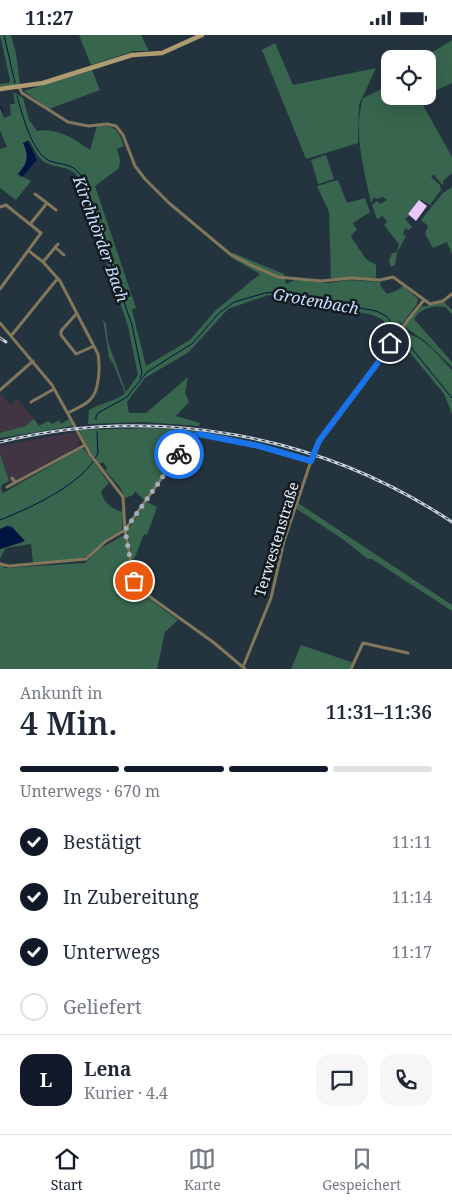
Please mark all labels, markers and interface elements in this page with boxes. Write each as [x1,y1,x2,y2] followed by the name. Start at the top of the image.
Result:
[25,5,74,31] text: 11:27
[381,50,436,105] map controls
[381,50,436,105] button: locate
[68,172,134,305] water label: Kirchhörder Bach
[271,283,361,319] water label: Grotenbach
[369,322,411,364] pin
[376,329,404,357] icon: home
[154,429,204,479] courier
[165,440,193,468] icon: bike
[249,479,303,599] street label: Terwestenstraße
[113,560,155,602] pin
[120,567,148,595] icon: bag
[20,682,103,704] text: Ankunft in
[326,699,432,725] text: 11:31–11:36
[20,701,117,744] text: 4 Min.
[20,780,160,802] text: Unterwegs · 670 m
[20,828,48,856] icon: check
[63,829,141,855] text: Bestätigt
[392,831,432,853] text: 11:11
[20,883,48,911] icon: check
[63,884,199,910] text: In Zubereitung
[392,886,432,908] text: 11:14
[20,938,48,966] icon: check
[63,939,160,965] text: Unterwegs
[392,941,432,963] text: 11:17
[63,994,142,1020] text: Geliefert
[316,1054,368,1106] button: chat
[380,1054,432,1106] button: phone
[84,1056,131,1082] text: Lena
[40,1067,52,1093] text: L
[84,1082,168,1104] text: Kurier · 4.4
[51,1145,83,1194] tab: Start
[184,1145,221,1194] tab: Karte
[322,1145,401,1194] tab: Gespeichert

